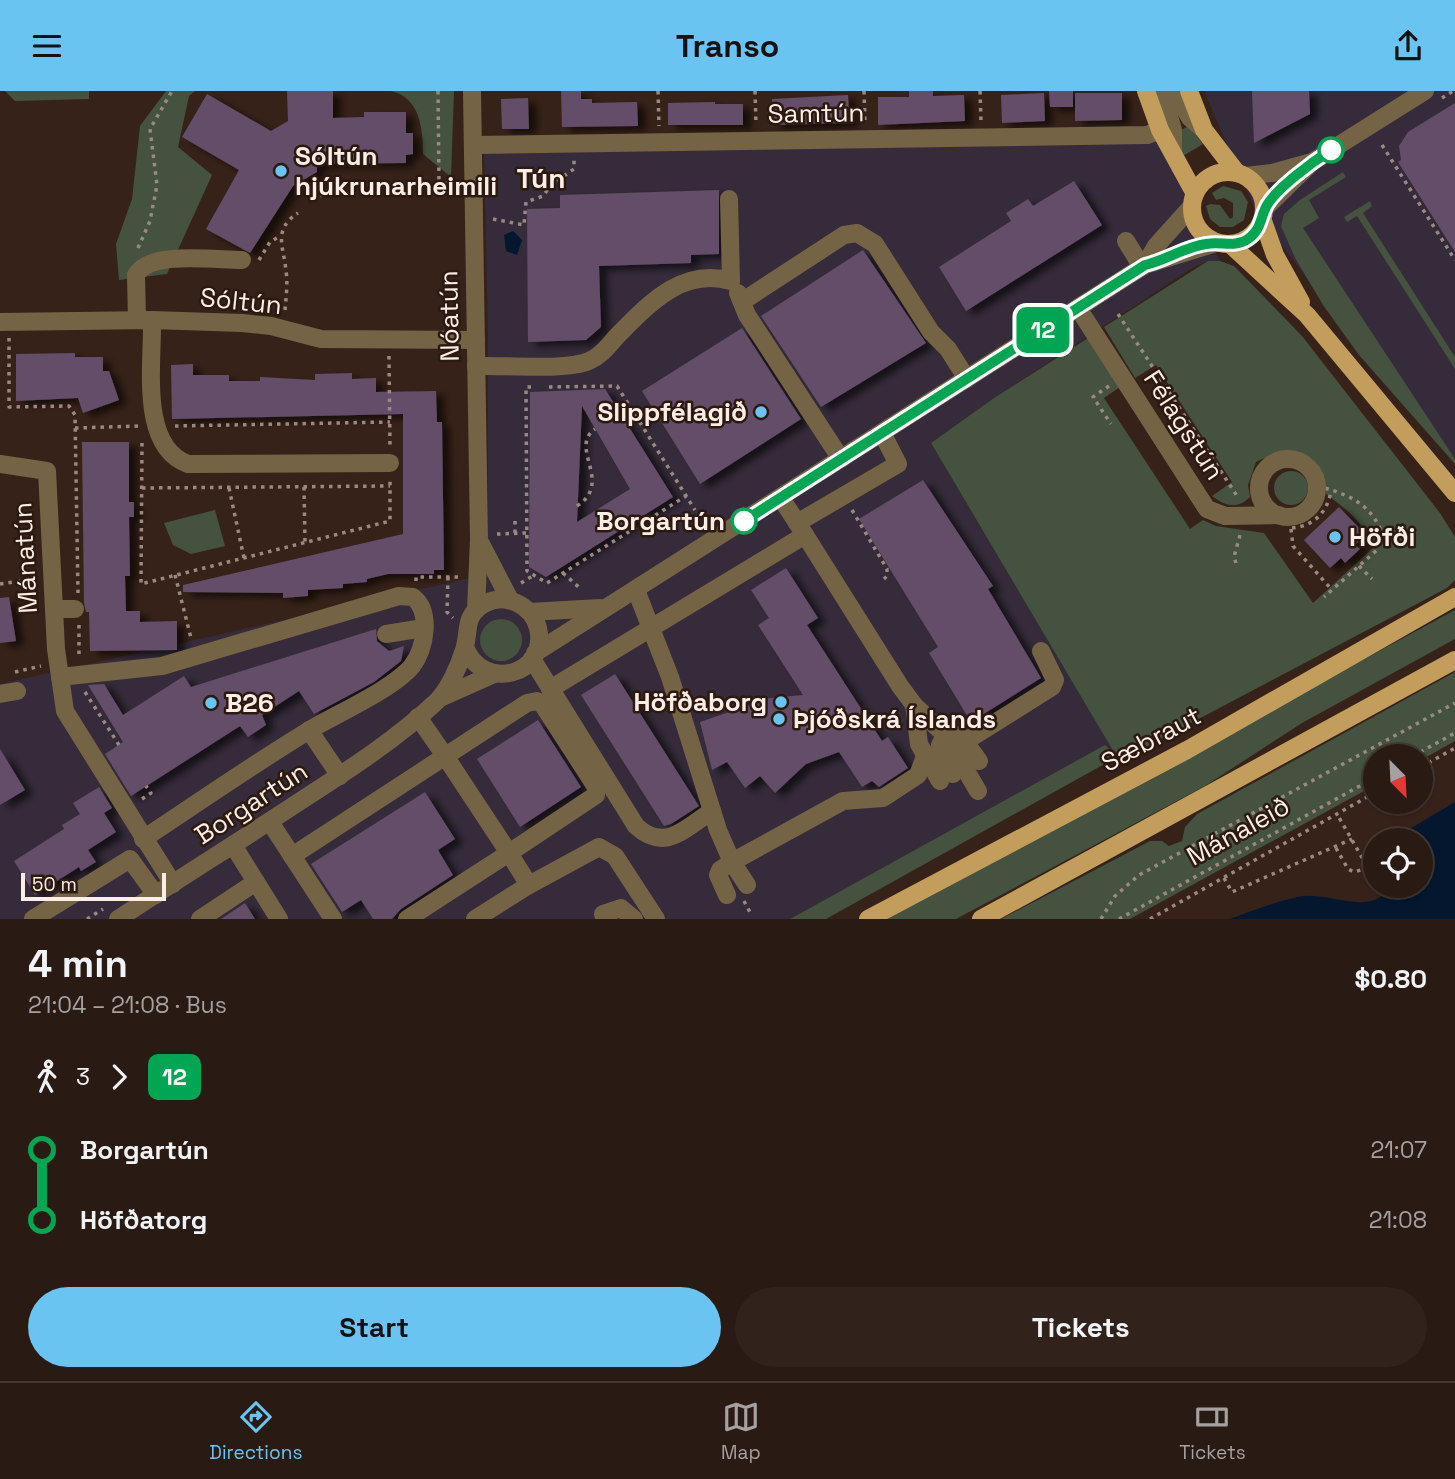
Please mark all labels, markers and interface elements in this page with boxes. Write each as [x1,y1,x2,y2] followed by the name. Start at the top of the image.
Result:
[676,26,779,66] text: Transo
[28,27,66,65] icon: menu
[1389,27,1427,65] icon: share
[767,95,865,131] street label: Samtún
[1318,137,1344,163] unlabelled marker
[295,139,497,203] place label: Sóltún hjúkrunarheimili
[517,160,565,196] district label: Tún
[273,163,289,179] marker: Sóltún hjúkrunarheimili
[431,270,467,362] street label: Nóatún
[198,280,284,322] street label: Sóltún
[1012,307,1074,353] line badge: 12
[1030,314,1056,345] text: 12
[1136,364,1232,486] street label: Félagstún
[598,395,747,429] place label: Slippfélagið
[753,404,769,420] marker: Slippfélagið
[5,502,45,614] street label: Mánatún
[596,504,725,538] place label: Borgartún
[731,508,757,534] marker: Borgartún
[1349,520,1415,554] place label: Höfði
[1327,529,1343,545] marker: Höfði
[634,685,767,719] place label: Höfðaborg
[225,686,274,720] place label: B26
[773,694,789,710] marker: Höfðaborg
[203,695,219,711] marker: B26
[1095,698,1207,780] street label: Sæbraut
[793,702,996,736] place label: Þjóðskrá Íslands
[771,711,787,727] marker: Þjóðskrá Íslands
[1363,744,1433,814] north arrow
[1363,744,1433,898] map controls
[188,754,314,852] street label: Borgartún
[1181,789,1295,873] street label: Mánaleið
[1363,828,1433,898] button: locate
[21,870,166,902] scale bar
[32,872,77,897] text: 50 m
[28,940,128,988] text: 4 min
[1355,962,1427,996] text: $0.80
[28,990,227,1020] text: 21:04 – 21:08 · Bus
[28,1058,66,1096] icon: walk
[100,1058,138,1096] icon: forward
[162,1061,187,1092] text: 12
[76,1062,90,1092] text: 3
[80,1133,209,1167] text: Borgartún
[1370,1135,1427,1165] text: 21:07
[80,1203,207,1237] text: Höfðatorg
[1369,1205,1427,1235] text: 21:08
[28,1287,721,1367] button: Start
[735,1287,1427,1367] button: Tickets
[209,1398,302,1465] tab: Directions
[721,1398,761,1465] tab: Map
[1179,1398,1246,1465] tab: Tickets

